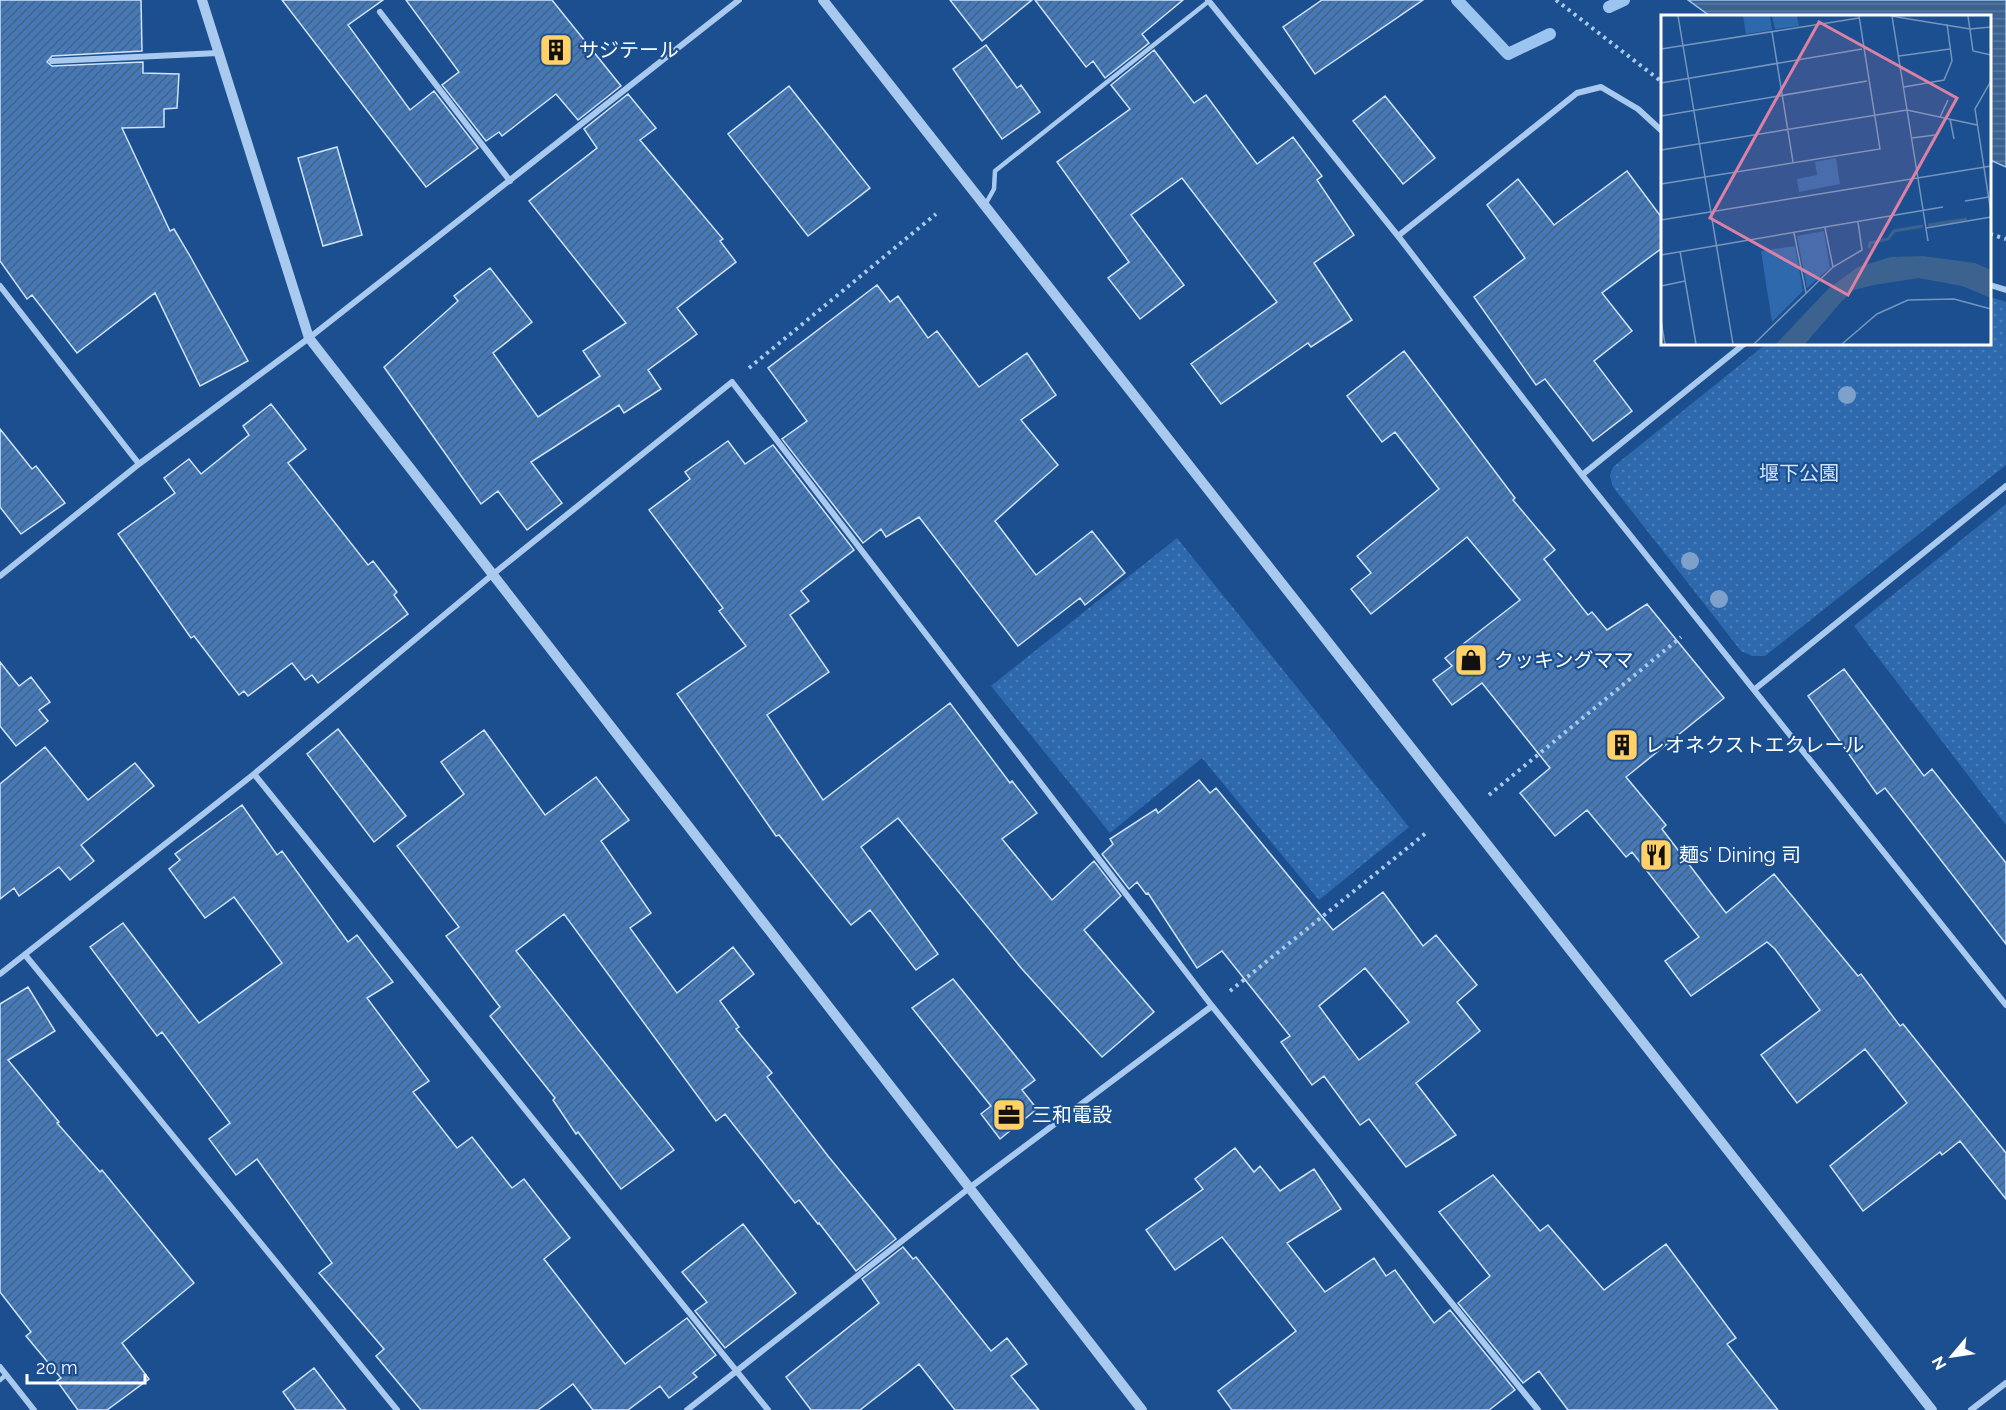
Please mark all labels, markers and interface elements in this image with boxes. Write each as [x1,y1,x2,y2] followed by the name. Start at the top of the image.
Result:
[1661,15,1991,345] inset map
[538,32,574,68] building icon: サジテール
[579,38,679,62] place label: サジテール
[1759,461,1839,485] park label: 堰下公園
[1453,642,1489,678] shop icon: クッキングママ
[1494,648,1633,672] place label: クッキングママ
[1604,727,1640,763] building icon: レオネクストエクレール
[1645,733,1864,757] place label: レオネクストエクレール
[1638,837,1674,873] restaurant icon: 麺s' Dining 司
[1679,843,1801,867] place label: 麺s' Dining 司
[991,1097,1027,1133] office icon: 三和電設
[1032,1103,1112,1127] place label: 三和電設
[1922,1326,1982,1386] north arrow
[27,1347,146,1385] scale bar
[1928,1353,1951,1373] text: N
[36,1357,78,1378] text: 20 m

